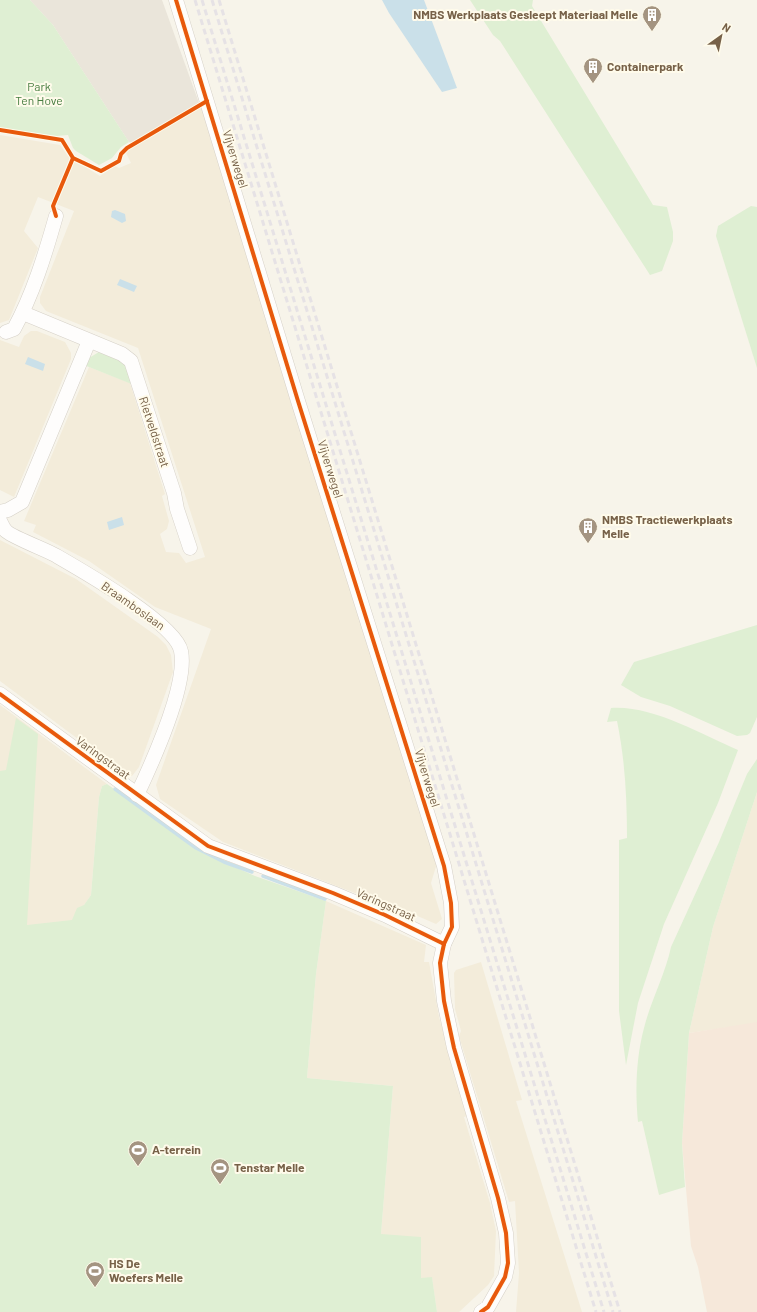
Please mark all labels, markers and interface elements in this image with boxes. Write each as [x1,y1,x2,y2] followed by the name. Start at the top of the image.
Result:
[641,4,663,32] building icon: NMBS Werkplaats Gesleept Materiaal Melle
[413,7,638,21] place label: NMBS Werkplaats Gesleept Materiaal Melle
[701,16,741,56] north arrow
[720,20,733,35] text: N
[582,56,604,84] building icon: Containerpark
[607,59,684,73] place label: Containerpark
[15,79,63,107] park label: Park Ten Hove
[220,128,251,189] street label: Vijverwegel
[137,395,173,469] street label: Rietveldstraat
[315,438,346,499] street label: Vijverwegel
[602,512,732,540] place label: NMBS Tractiewerkplaats Melle
[577,516,599,544] building icon: NMBS Tractiewerkplaats Melle
[99,578,168,632] street label: Braamboslaan
[74,733,134,782] street label: Varingstraat
[412,747,443,808] street label: Vijverwegel
[354,885,418,923] street label: Varingstraat
[127,1139,149,1167] sports icon: A-terrein
[152,1142,201,1156] place label: A-terrein
[209,1157,231,1185] sports icon: Tenstar Melle
[234,1160,305,1174] place label: Tenstar Melle
[109,1256,184,1284] place label: HS De Woefers Melle
[84,1260,106,1288] sports icon: HS De Woefers Melle

